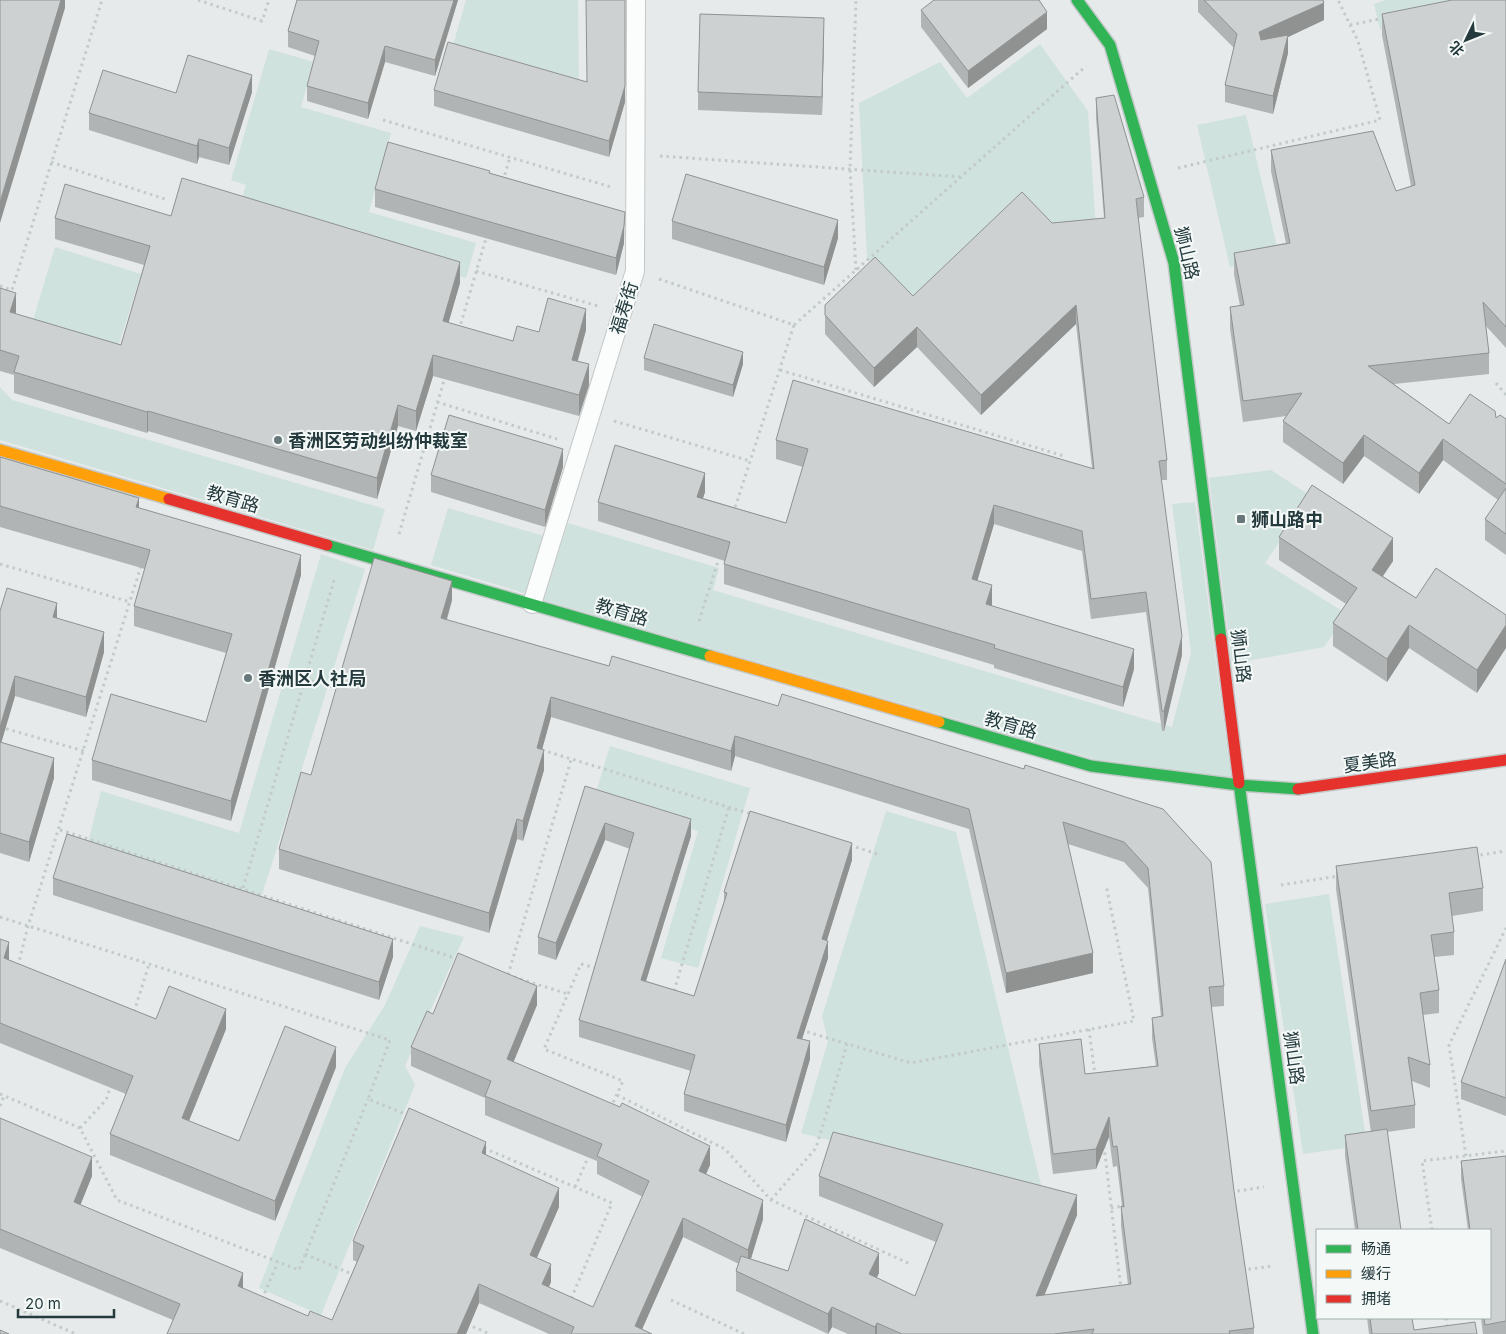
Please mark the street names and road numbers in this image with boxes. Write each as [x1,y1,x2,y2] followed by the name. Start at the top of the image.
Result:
[1171,224,1203,282] street label: 狮山路
[606,279,642,337] street label: 福寿街
[204,481,262,517] street label: 教育路
[593,594,651,630] street label: 教育路
[1227,628,1255,684] street label: 狮山路
[982,707,1040,743] street label: 教育路
[1342,748,1398,776] street label: 夏美路
[1280,1030,1308,1086] street label: 狮山路

